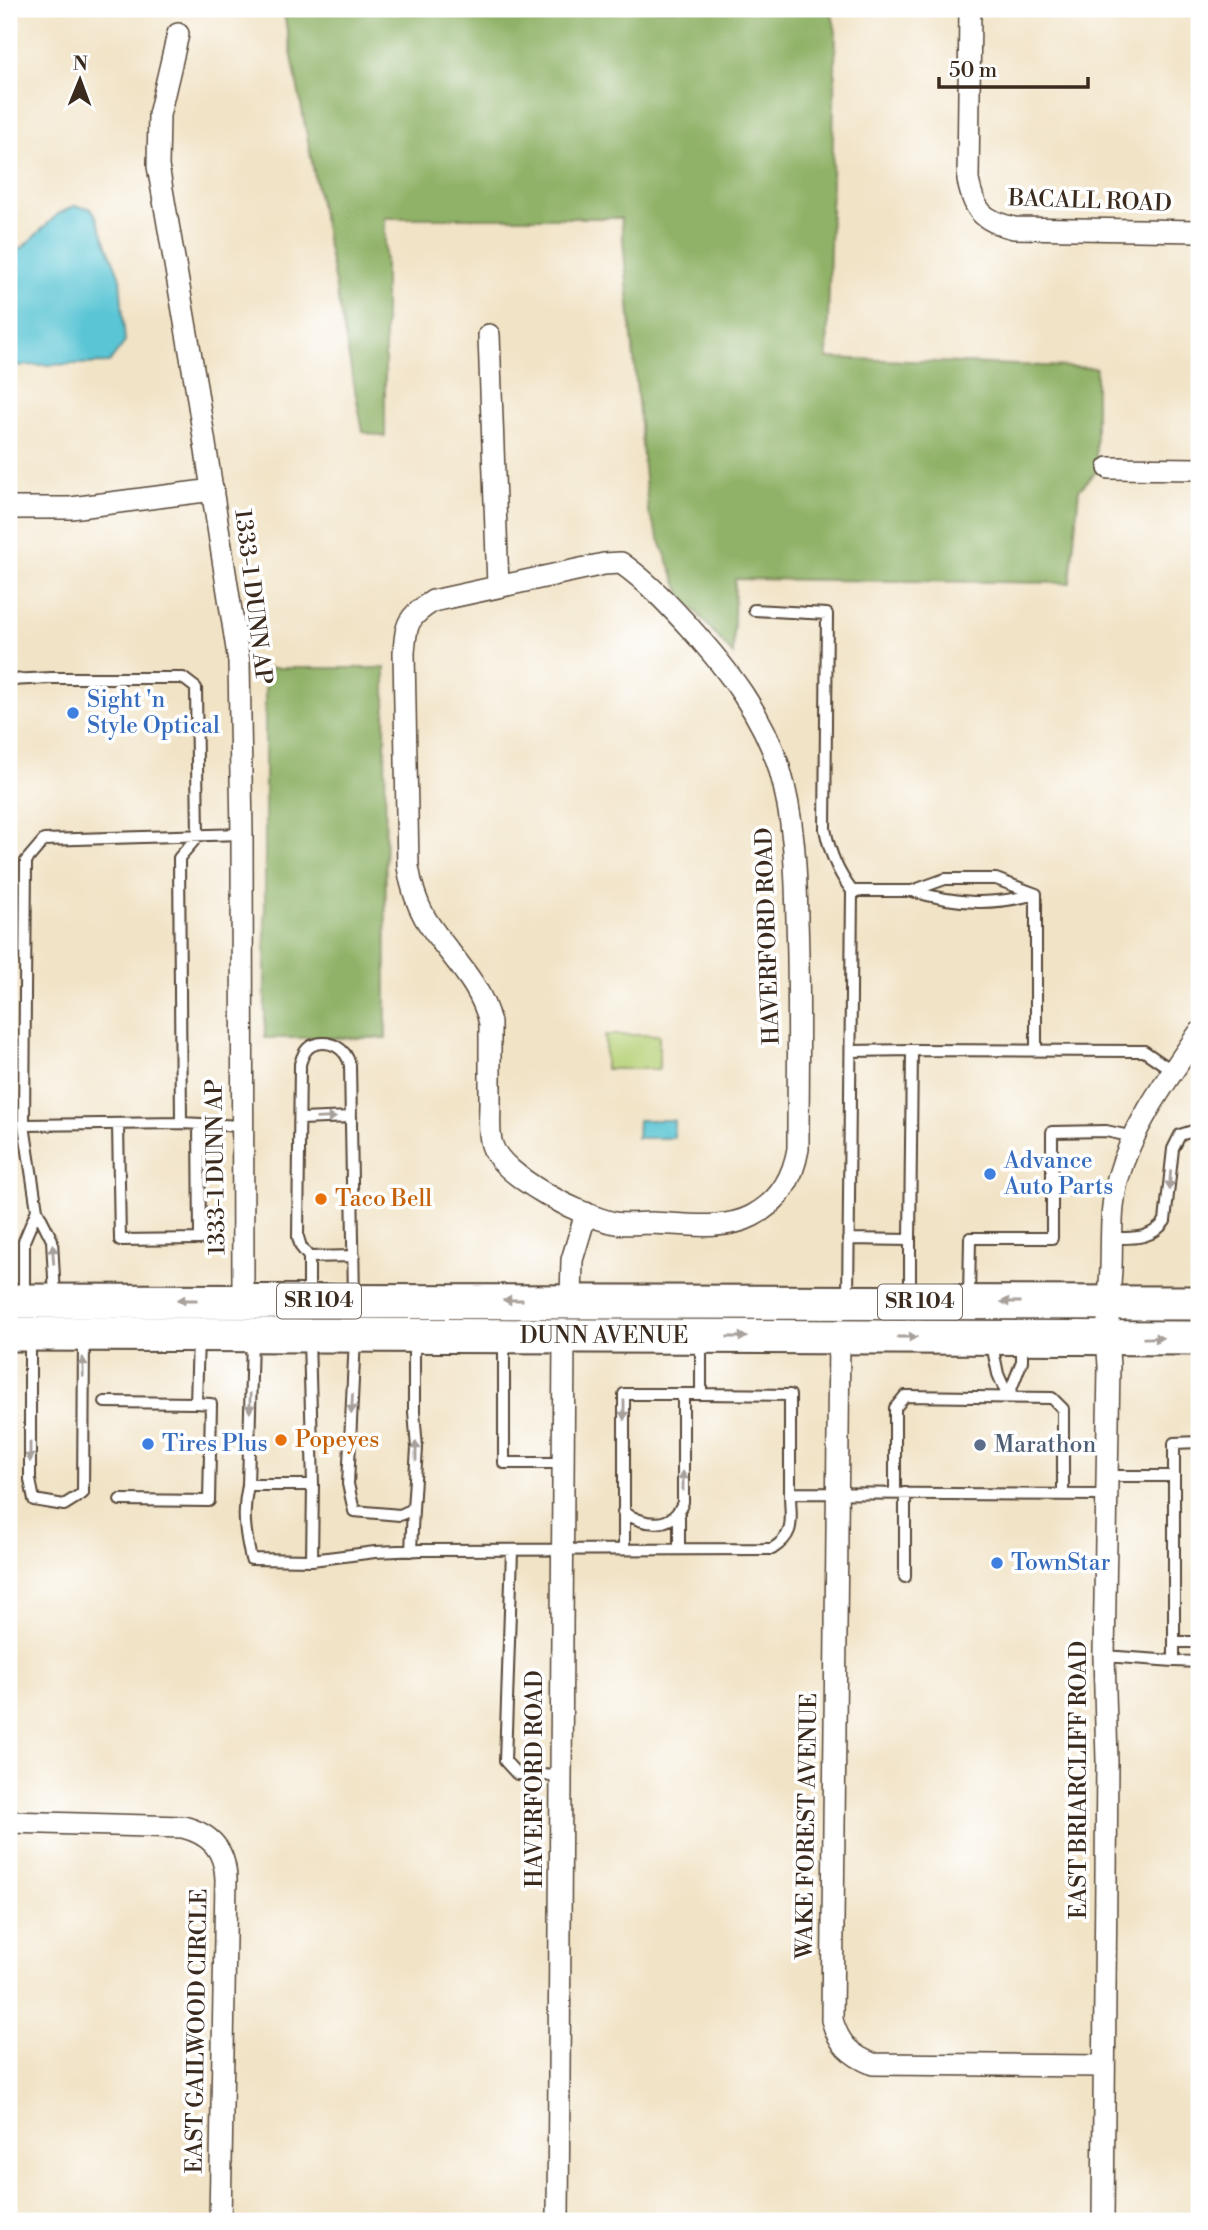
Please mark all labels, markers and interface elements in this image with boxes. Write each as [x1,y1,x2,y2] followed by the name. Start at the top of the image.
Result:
[46,46,116,116] north arrow
[939,46,1087,90] scale bar
[73,52,88,76] text: N
[949,58,997,84] text: 50 m
[1007,184,1172,218] street label: BACALL ROAD
[228,508,278,686] street label: 1333-1 DUNN AP
[87,686,220,740] place label: Sight 'n Style Optical
[65,705,81,721] marker: Sight 'n Style Optical
[750,827,786,1045] street label: HAVERFORD ROAD
[200,1079,232,1255] street label: 1333-1 DUNN AP
[315,1112,337,1123] one-way arrow
[1003,1147,1113,1201] place label: Advance Auto Parts
[982,1166,998,1182] marker: Advance Auto Parts
[1165,1169,1176,1191] one-way arrow
[335,1185,432,1213] place label: Taco Bell
[313,1191,329,1207] marker: Taco Bell
[47,1243,58,1265] one-way arrow
[277,1284,361,1318] road number: SR 104
[878,1284,962,1320] road number: SR 104
[502,1294,524,1306] one-way arrow
[176,1295,198,1306] one-way arrow
[1000,1296,1022,1308] one-way arrow
[520,1322,688,1350] street label: DUNN AVENUE
[726,1331,748,1343] one-way arrow
[896,1331,918,1343] one-way arrow
[1142,1333,1164,1344] one-way arrow
[77,1356,89,1378] one-way arrow
[244,1393,256,1415] one-way arrow
[346,1393,357,1415] one-way arrow
[618,1399,630,1421] one-way arrow
[295,1426,379,1454] place label: Popeyes
[162,1430,268,1458] place label: Tires Plus
[994,1431,1097,1459] place label: Marathon
[273,1432,289,1448] marker: Popeyes
[140,1436,156,1452] marker: Tires Plus
[972,1437,988,1453] marker: Marathon
[410,1440,422,1462] one-way arrow
[24,1441,36,1463] one-way arrow
[677,1470,689,1492] one-way arrow
[1011,1549,1110,1577] place label: TownStar
[989,1555,1005,1571] marker: TownStar
[1065,1641,1093,1919] street label: EAST BRIARCLIFF ROAD
[521,1670,549,1888] street label: HAVERFORD ROAD
[791,1693,823,1960] street label: WAKE FOREST AVENUE
[181,1888,213,2174] street label: EAST GAILWOOD CIRCLE

